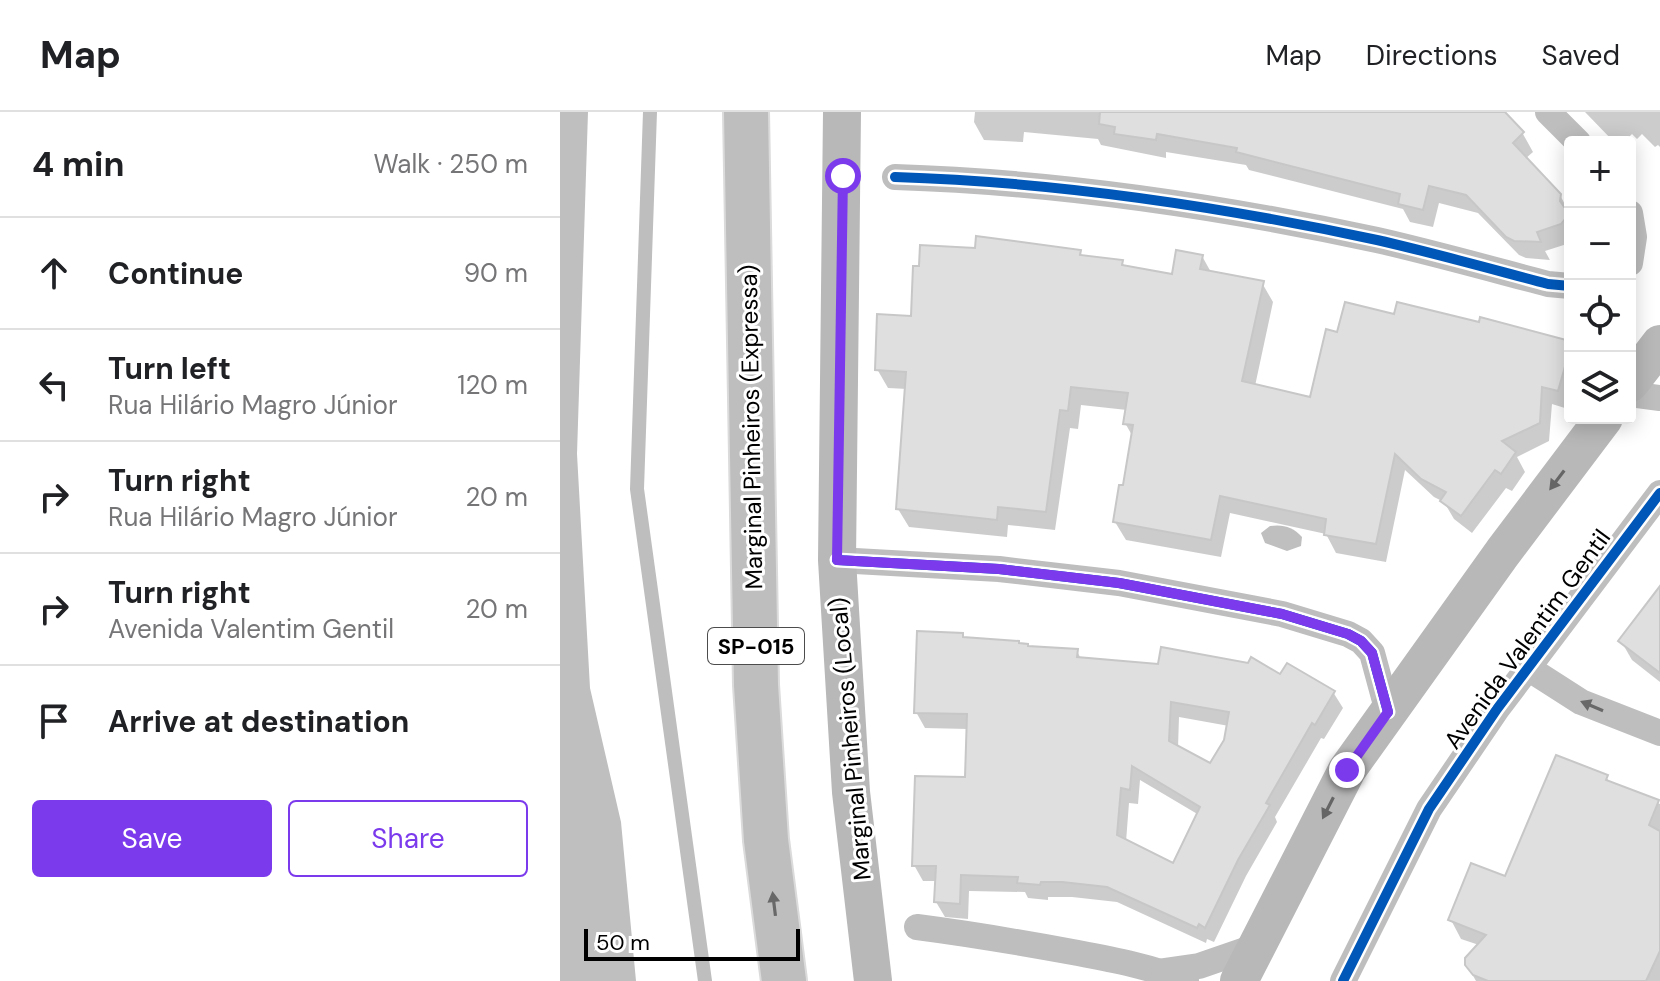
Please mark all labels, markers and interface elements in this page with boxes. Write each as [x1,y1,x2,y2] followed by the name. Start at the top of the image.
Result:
[40,30,121,80] text: Map
[1265,37,1322,74] text: Map
[1366,37,1498,74] text: Directions
[1542,37,1620,74] text: Saved
[1564,136,1636,424] map controls
[1564,136,1636,208] button: +
[32,142,124,187] text: 4 min
[373,147,528,181] text: Walk · 250 m
[825,158,861,194] route start
[1564,208,1636,280] button: −
[32,251,76,295] icon: ahead
[108,254,243,293] text: Continue
[464,256,528,290] text: 90 m
[733,264,769,590] street label: Marginal Pinheiros (Expressa)
[1564,280,1636,352] button: locate
[108,349,231,388] text: Turn left
[1564,352,1636,424] button: layers
[32,363,76,407] icon: left
[457,368,528,402] text: 120 m
[108,388,398,422] text: Rua Hilário Magro Júnior
[108,461,251,500] text: Turn right
[1549,470,1565,490] one-way arrow
[32,475,76,519] icon: right
[465,480,528,514] text: 20 m
[108,500,398,534] text: Rua Hilário Magro Júnior
[1437,523,1617,755] street label: Avenida Valentim Gentil
[108,573,251,612] text: Turn right
[32,587,76,631] icon: right
[465,592,528,626] text: 20 m
[822,596,878,882] street label: Marginal Pinheiros (Local)
[108,612,394,646] text: Avenida Valentim Gentil
[708,628,804,664] road number: SP-015
[32,699,76,743] icon: arrive
[1580,699,1603,712] one-way arrow
[108,702,409,741] text: Arrive at destination
[1329,752,1365,788] route end
[1321,796,1334,819] one-way arrow
[32,800,272,877] button: Save
[288,800,528,877] button: Share
[768,891,781,916] one-way arrow
[584,925,800,961] scale bar
[596,928,650,957] text: 50 m

